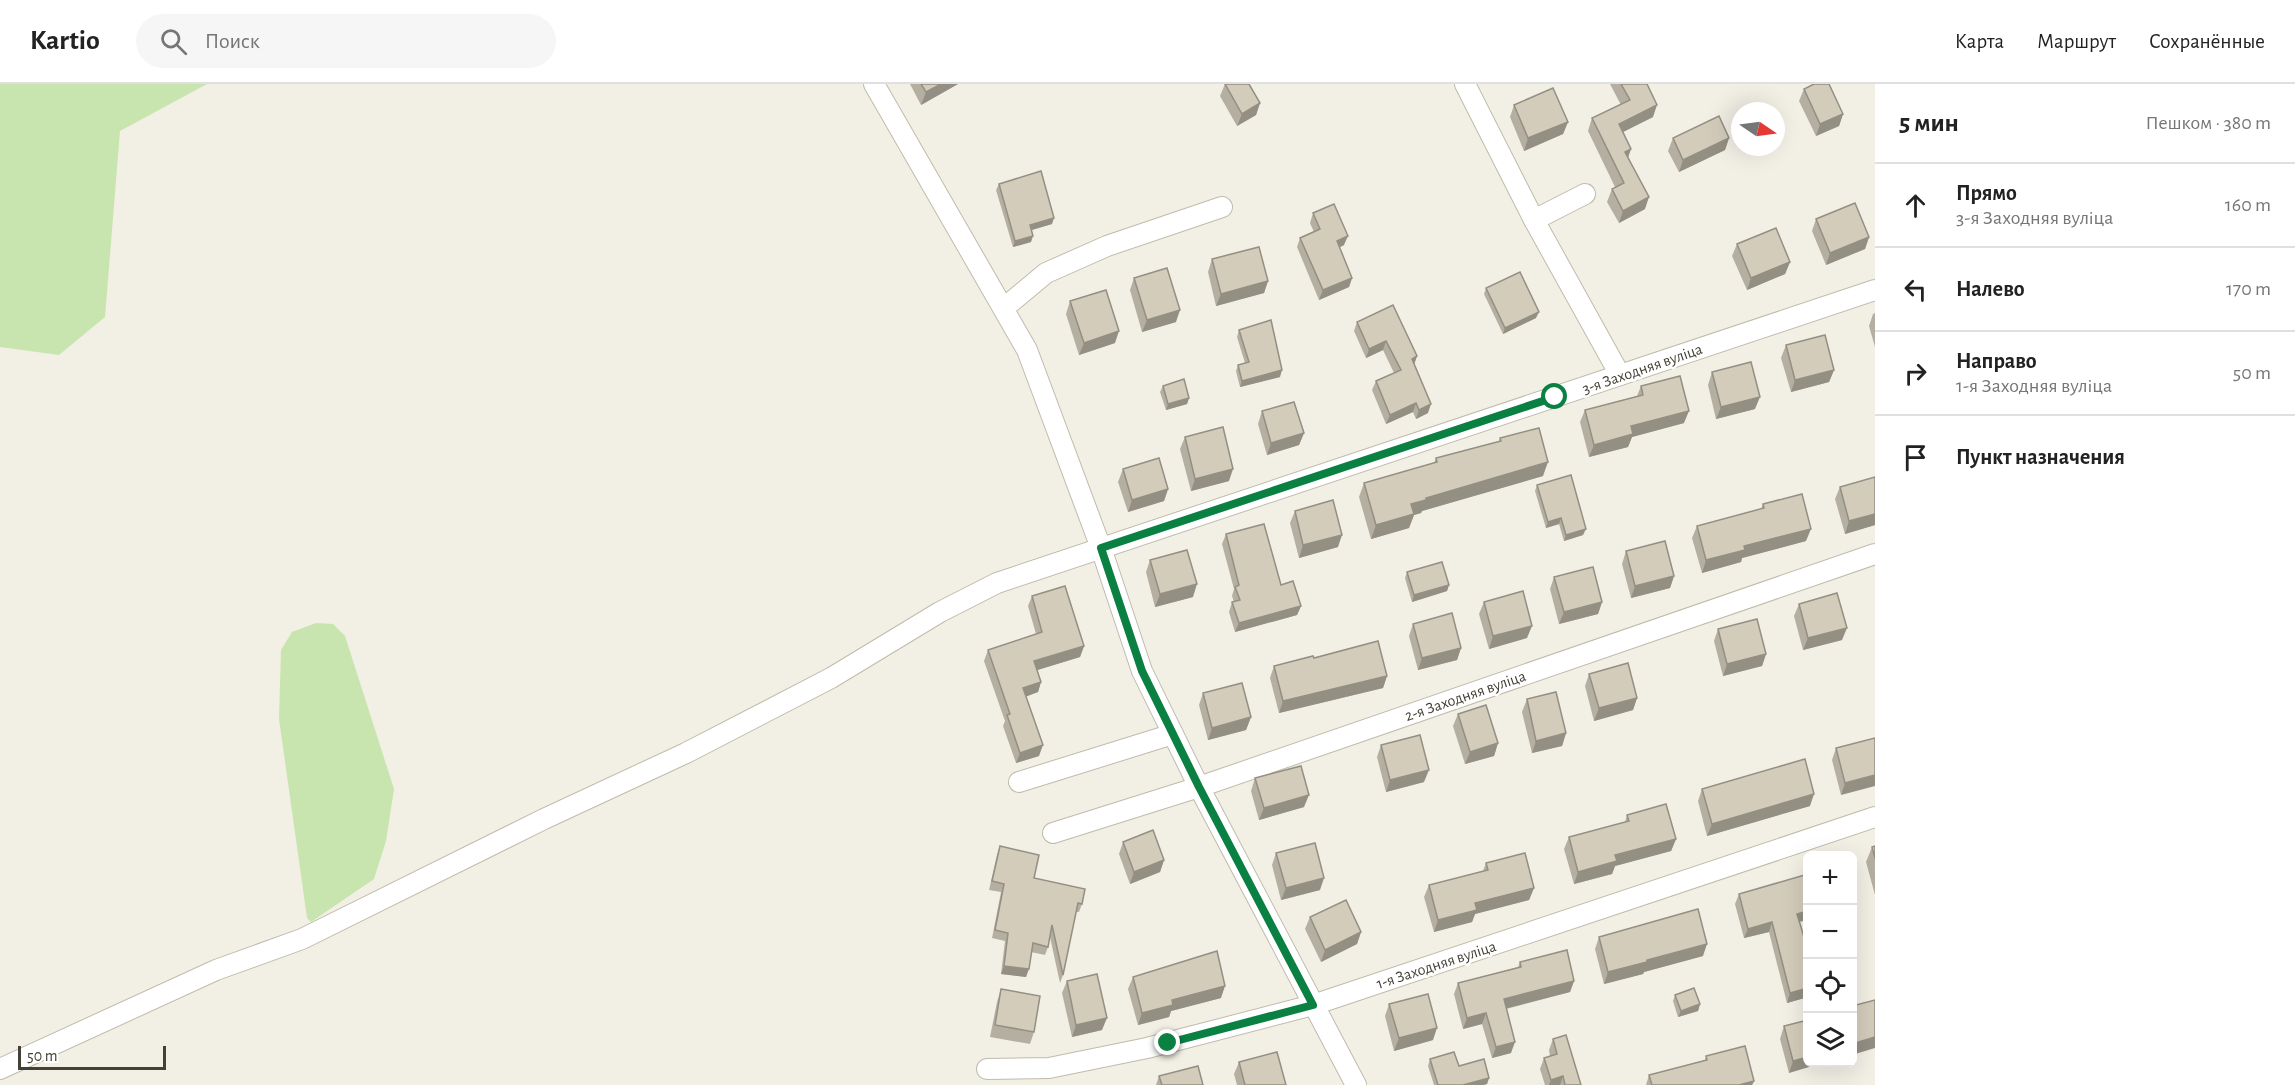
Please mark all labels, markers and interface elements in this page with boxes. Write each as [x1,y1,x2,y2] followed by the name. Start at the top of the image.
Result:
[136,14,556,68] search box
[157,25,190,58] icon: search
[30,27,100,55] text: Kartio
[205,30,260,52] text: Поиск
[1955,31,2004,52] text: Карта
[2037,31,2116,52] text: Маршрут
[2149,31,2265,52] text: Сохранённые
[1731,102,1785,156] north arrow
[1899,110,1959,136] text: 5 мин
[2146,113,2271,133] text: Пешком · 380 m
[1956,182,2017,204] text: Прямо
[1899,189,1932,222] icon: ahead
[2225,195,2271,215] text: 160 m
[1956,208,2113,228] text: 3-я Заходняя вуліца
[1899,273,1932,306] icon: left
[1956,278,2025,300] text: Налево
[2226,279,2271,299] text: 170 m
[1580,341,1705,398] street label: 3-я Заходняя вуліца
[1956,350,2037,372] text: Направо
[1899,357,1932,390] icon: right
[2233,363,2271,383] text: 50 m
[1956,376,2112,396] text: 1-я Заходняя вуліца
[1541,383,1567,409] route start
[1899,441,1932,474] icon: arrive
[1956,446,2125,468] text: Пункт назначения
[1403,668,1528,725] street label: 2-я Заходняя вуліца
[1803,851,1857,1067] map controls
[1803,851,1857,905] button: +
[1803,905,1857,959] button: −
[1374,938,1498,993] street label: 1-я Заходняя вуліца
[1803,959,1857,1013] button: locate
[1803,1013,1857,1067] button: layers
[1154,1029,1180,1055] route end
[18,1043,166,1070] scale bar
[27,1048,58,1064] text: 50 m

